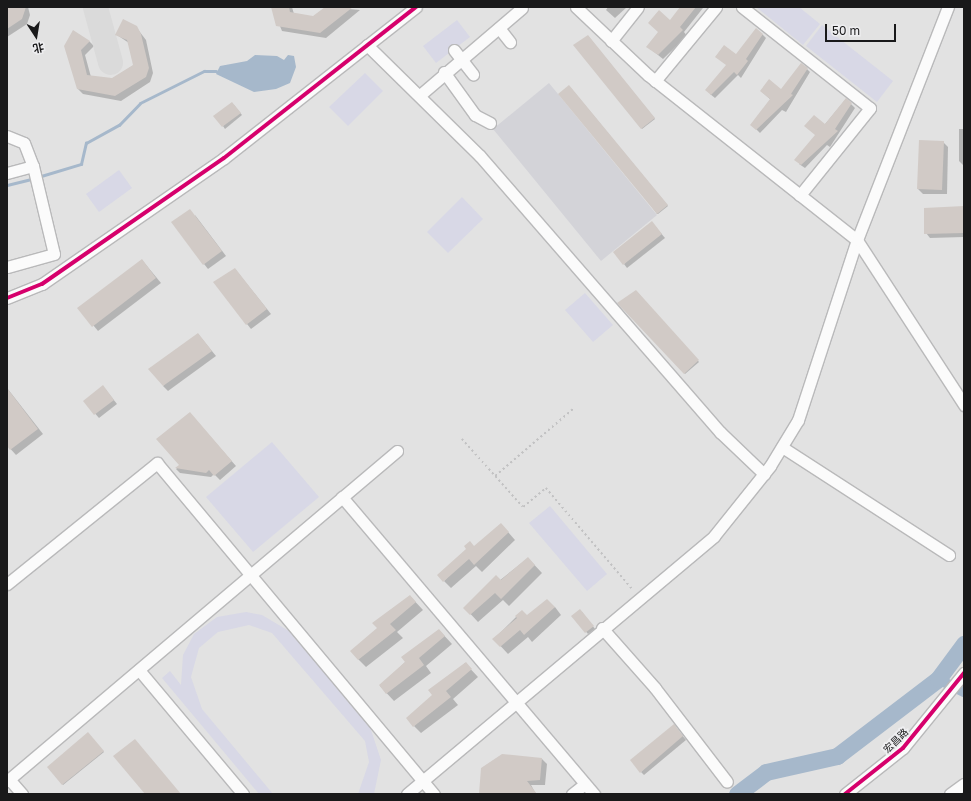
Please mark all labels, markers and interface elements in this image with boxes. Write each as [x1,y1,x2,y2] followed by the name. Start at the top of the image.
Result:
[16,16,56,56] north arrow
[827,16,898,42] scale bar
[832,23,860,38] text: 50 m
[32,41,45,56] text: 北
[881,726,911,756] street label: 宏昌路

